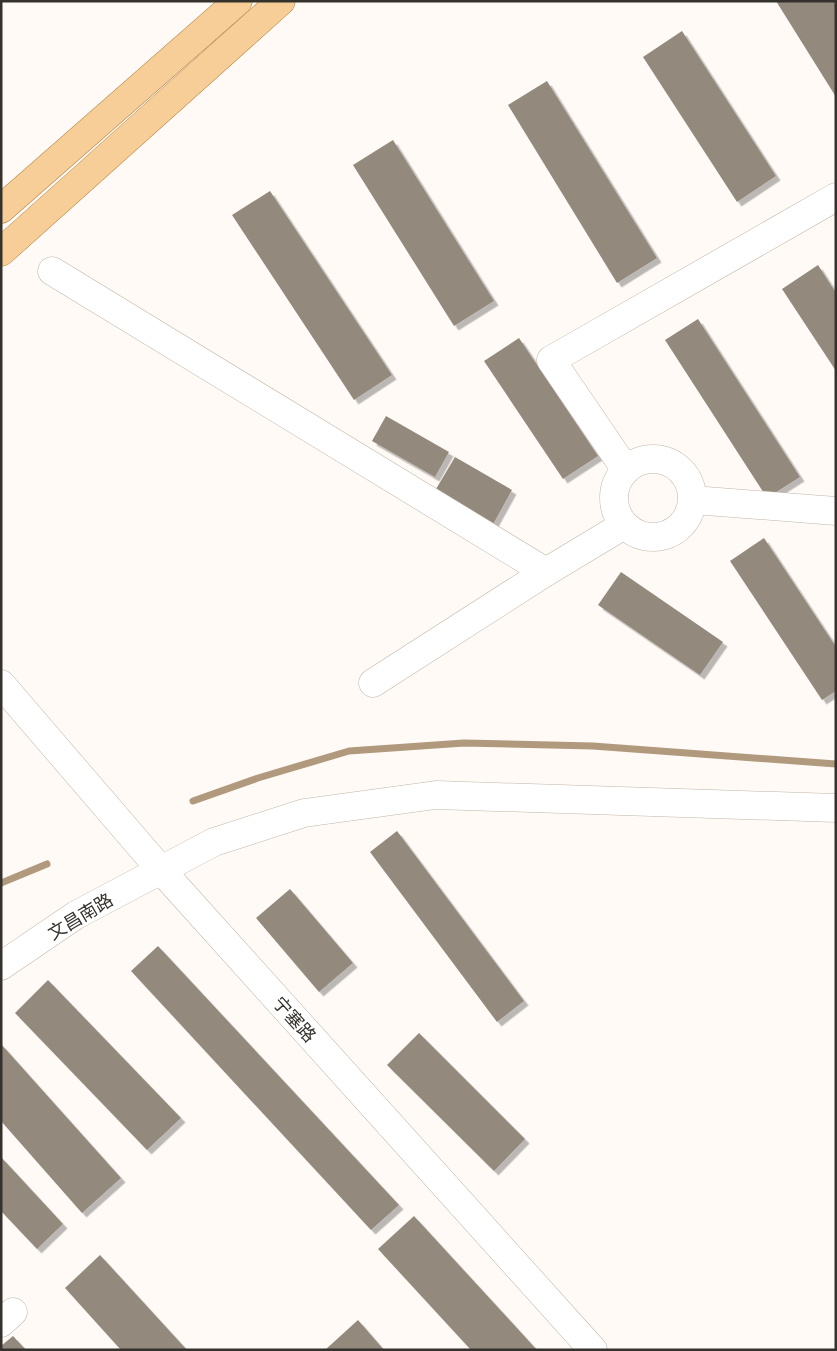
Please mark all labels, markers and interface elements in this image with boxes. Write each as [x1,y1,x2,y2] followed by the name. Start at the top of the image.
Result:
[44,889,116,943] street label: 文昌南路
[270,992,320,1046] street label: 宁塞路

